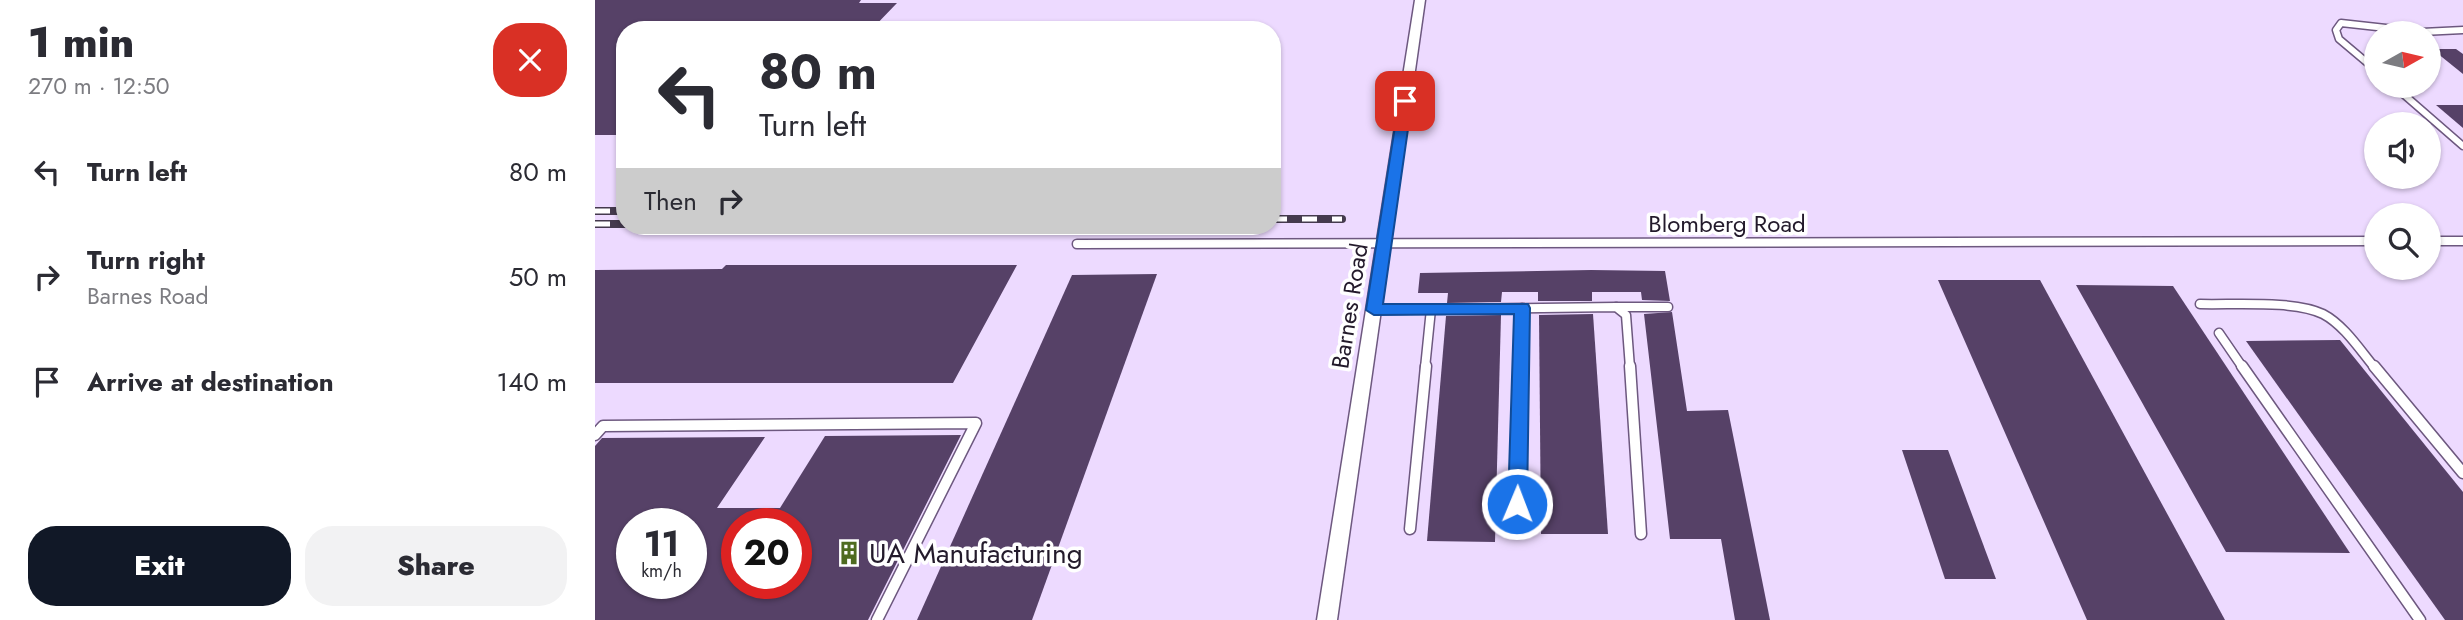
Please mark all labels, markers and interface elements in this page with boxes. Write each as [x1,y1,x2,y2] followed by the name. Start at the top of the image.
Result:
[28,12,134,73] text: 1 min
[2364,21,2441,98] north arrow
[2364,21,2441,280] map controls
[493,23,567,97] button: close
[759,37,877,107] text: 80 m
[644,49,735,140] icon: left
[28,69,170,103] text: 270 m · 12:50
[1375,71,1435,131] pin
[1386,82,1424,120] icon: arrive
[759,102,866,148] text: Turn left
[2364,112,2441,189] button: sound
[28,153,66,191] icon: left
[87,153,187,191] text: Turn left
[509,153,567,191] text: 80 m
[644,182,697,220] text: Then
[711,182,749,220] icon: right
[2364,203,2441,280] button: search
[1648,206,1806,241] street label: Blomberg Road
[87,241,205,279] text: Turn right
[1322,241,1377,371] street label: Barnes Road
[28,258,66,296] icon: right
[509,258,567,296] text: 50 m
[87,279,209,313] text: Barnes Road
[28,363,66,401] icon: arrive
[87,363,334,401] text: Arrive at destination
[496,363,567,401] text: 140 m
[1480,467,1554,541] position arrow
[721,508,812,599] speed limit sign: 20
[644,519,679,569] text: 11
[28,526,291,606] button: Exit
[305,526,567,606] button: Share
[869,533,1083,574] place label: UA Manufacturing
[835,539,863,567] building icon: UA Manufacturing
[641,558,682,584] text: km/h

